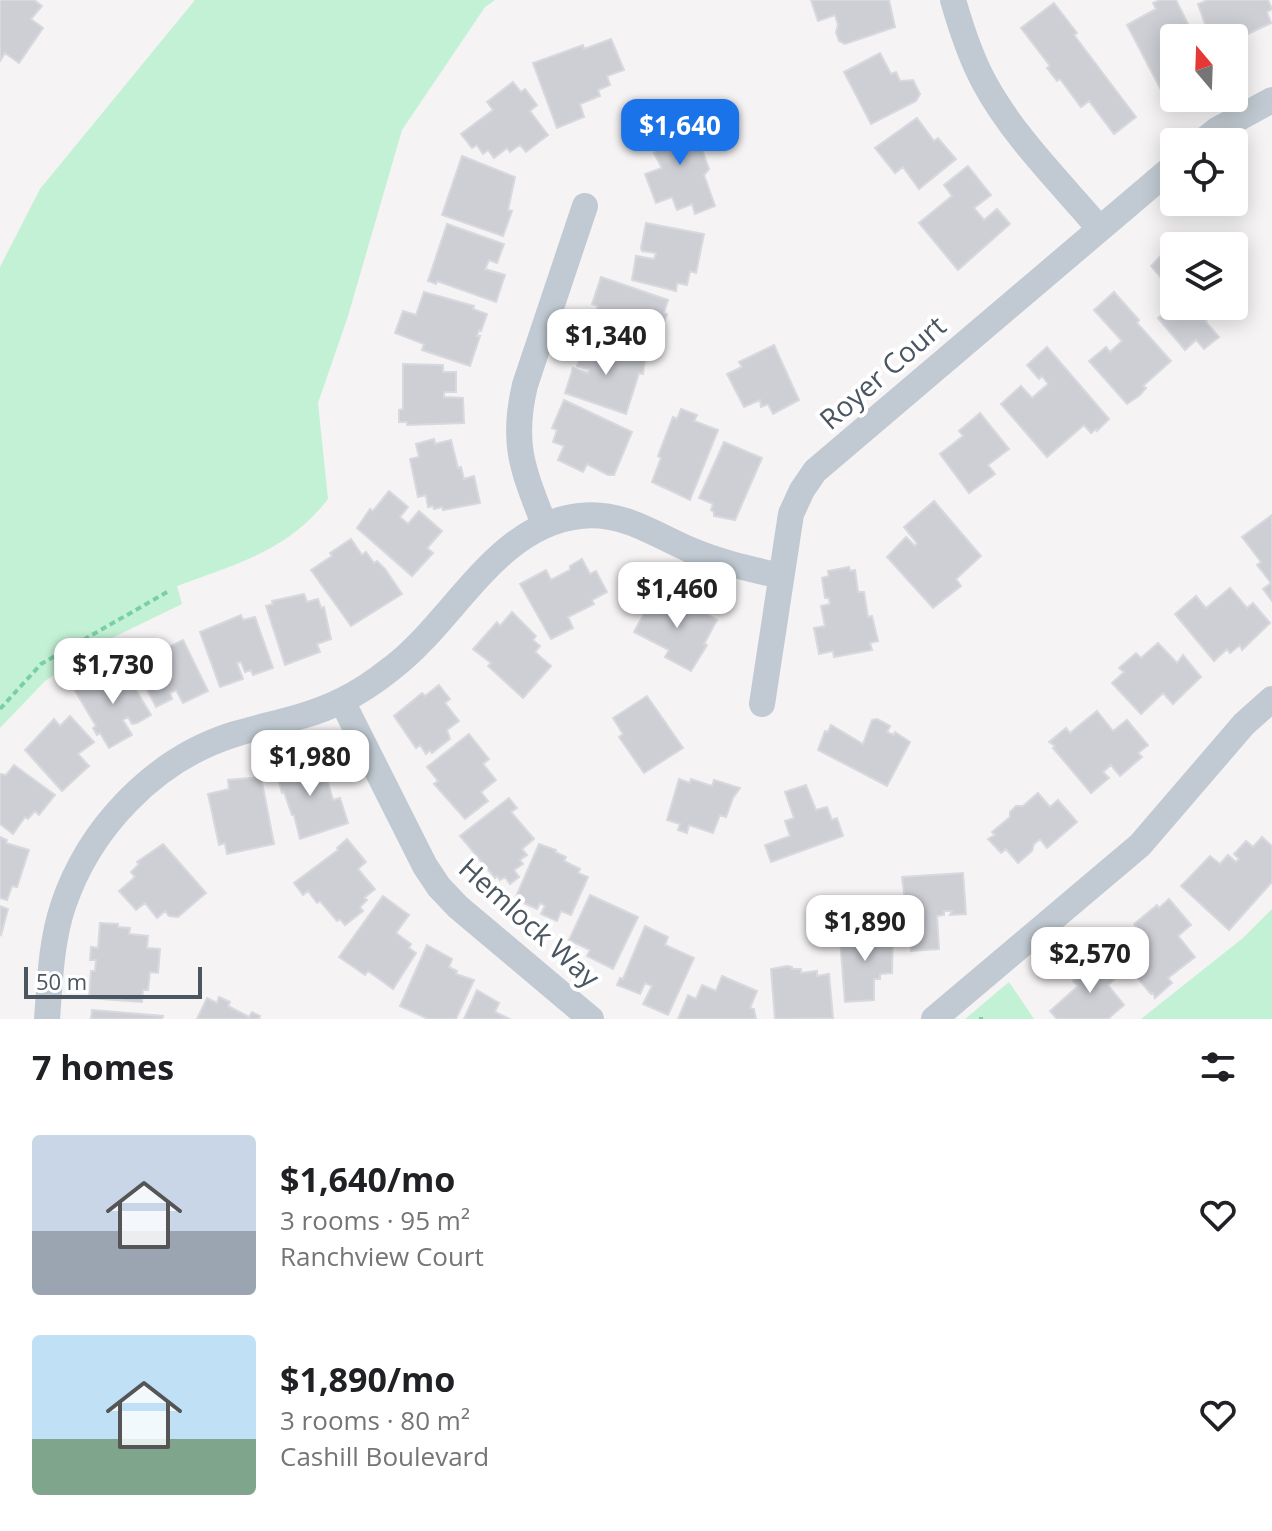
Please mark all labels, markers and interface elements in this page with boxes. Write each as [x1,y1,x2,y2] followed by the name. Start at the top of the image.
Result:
[1160,24,1248,112] north arrow
[1160,24,1248,320] map controls
[615,99,745,167] pin: $1,640
[639,107,721,143] text: $1,640
[1160,128,1248,216] button: locate
[1160,232,1248,320] button: layers
[811,307,953,437] street label: Royer Court
[541,309,671,377] pin: $1,340
[565,317,647,353] text: $1,340
[612,562,742,630] pin: $1,460
[636,570,718,606] text: $1,460
[48,638,178,706] pin: $1,730
[72,646,154,682] text: $1,730
[245,730,375,798] pin: $1,980
[269,738,351,774] text: $1,980
[452,849,609,996] street label: Hemlock Way
[800,895,930,963] pin: $1,890
[824,903,906,939] text: $1,890
[1025,927,1155,995] pin: $2,570
[1049,935,1131,971] text: $2,570
[24,963,202,999] scale bar
[36,966,87,996] text: 50 m
[32,1044,174,1090] text: 7 homes
[1196,1045,1240,1089] icon: filters
[280,1156,455,1202] text: $1,640/mo
[96,1167,192,1263] icon: home
[1196,1193,1240,1237] icon: heart
[280,1202,470,1238] text: 3 rooms · 95 m²
[280,1238,484,1274] text: Ranchview Court
[280,1356,455,1402] text: $1,890/mo
[96,1367,192,1463] icon: home
[1196,1393,1240,1437] icon: heart
[280,1402,470,1438] text: 3 rooms · 80 m²
[280,1438,489,1474] text: Cashill Boulevard

